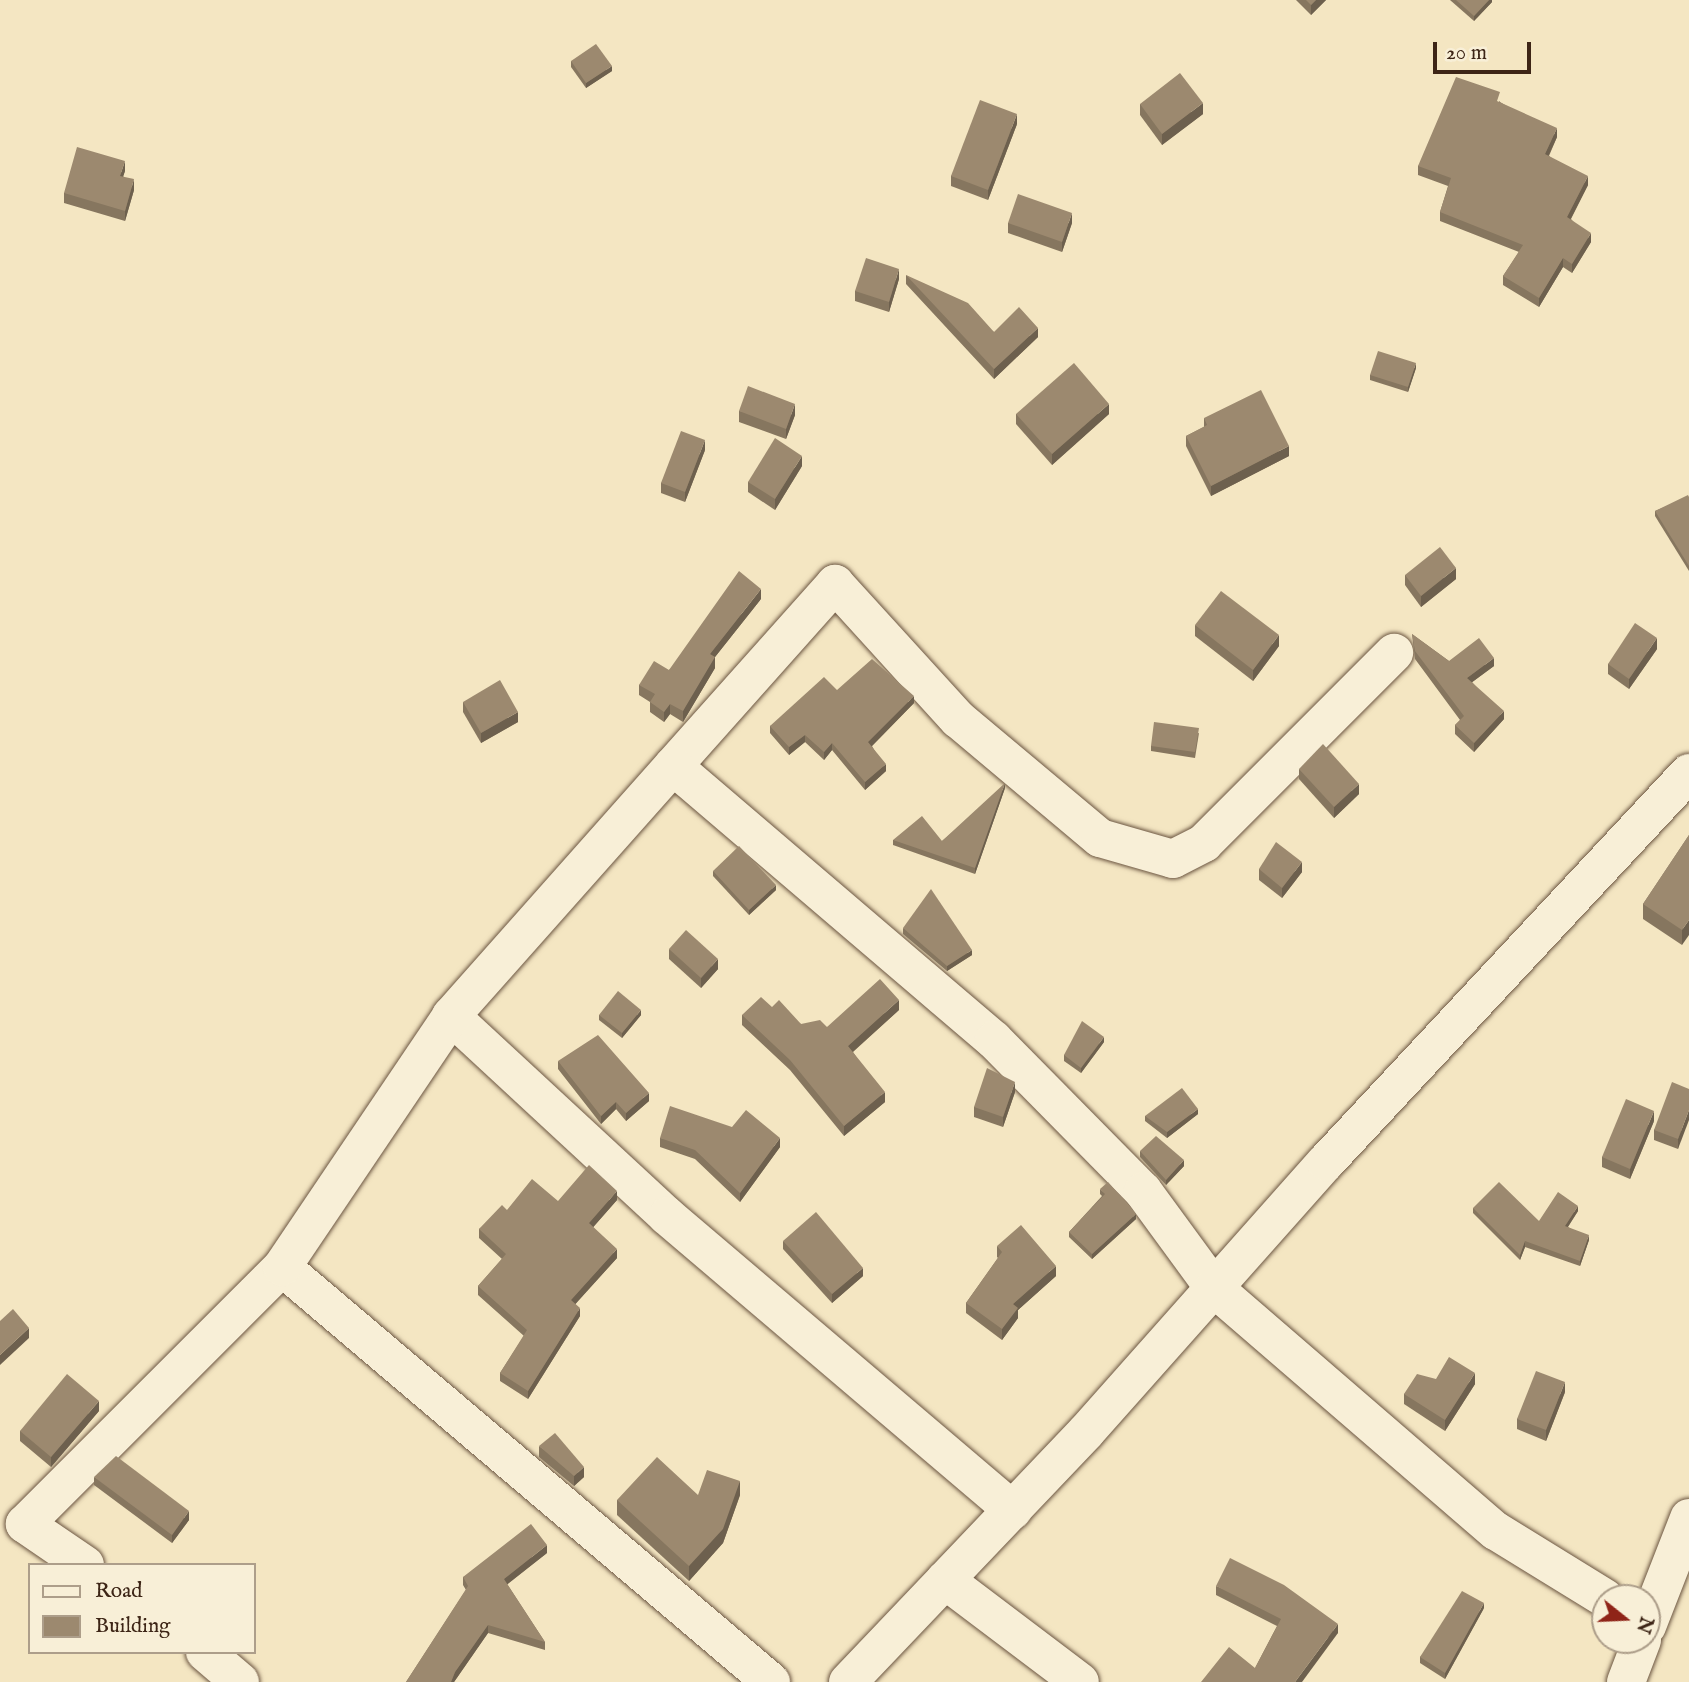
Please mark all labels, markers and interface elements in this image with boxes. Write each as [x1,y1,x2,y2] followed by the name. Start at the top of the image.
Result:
[1437,28,1535,72] scale bar
[1446,40,1487,67] text: 20 m
[28,1563,256,1654] legend
[95,1578,142,1605] text: Road
[1591,1584,1661,1654] north arrow
[95,1613,170,1640] text: Building
[1630,1613,1658,1636] text: N

